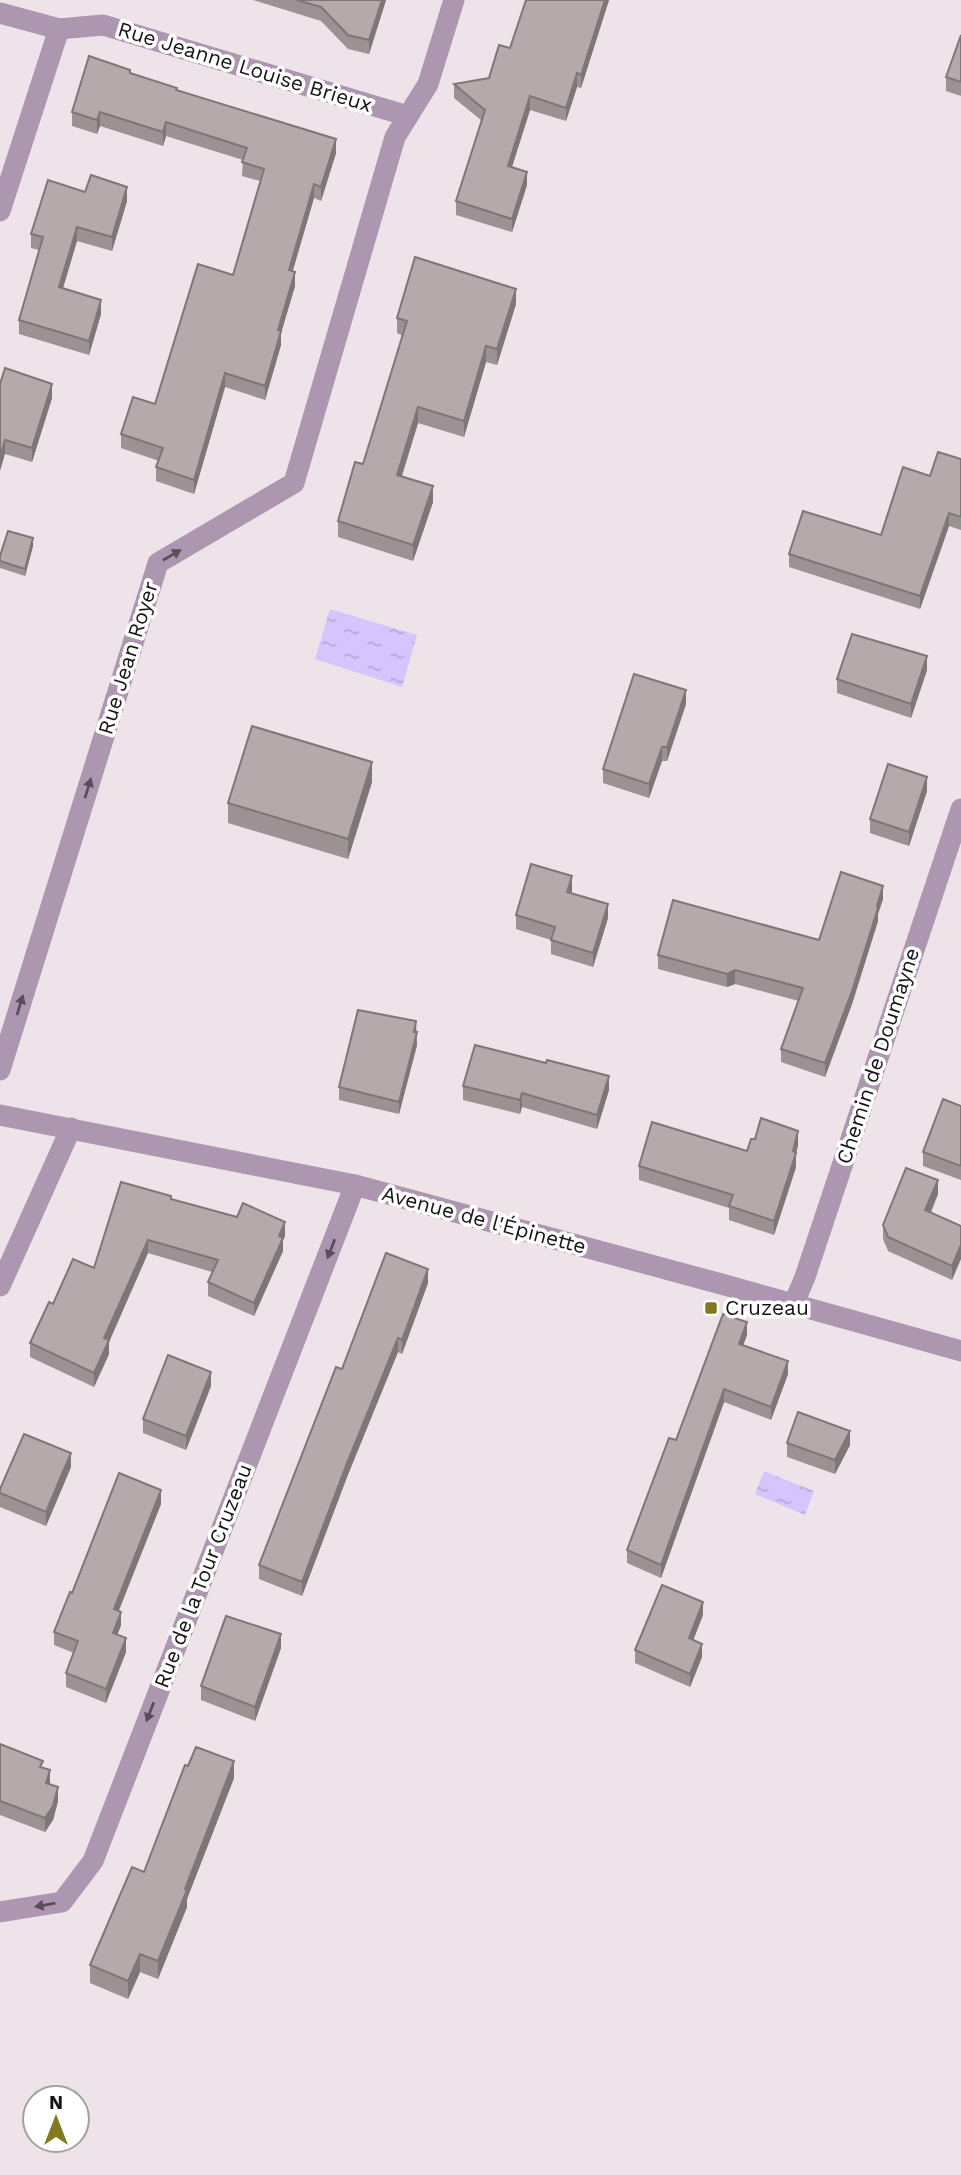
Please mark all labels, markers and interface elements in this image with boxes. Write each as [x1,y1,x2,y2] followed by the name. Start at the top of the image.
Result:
[115,16,375,117] street label: Rue Jeanne Louise Brieux
[163,548,182,561] one-way arrow
[92,578,163,737] street label: Rue Jean Royer
[83,777,93,798] one-way arrow
[831,945,924,1167] street label: Chemin de Doumayne
[16,994,26,1015] one-way arrow
[379,1180,589,1259] street label: Avenue de l'Épinette
[325,1239,336,1260] one-way arrow
[725,1295,809,1320] place label: Cruzeau
[703,1300,719,1316] marker: Cruzeau
[148,1460,257,1691] street label: Rue de la Tour Cruzeau
[145,1702,156,1723] one-way arrow
[34,1900,56,1911] one-way arrow
[21,2084,91,2154] north arrow
[49,2091,63,2114] text: N

